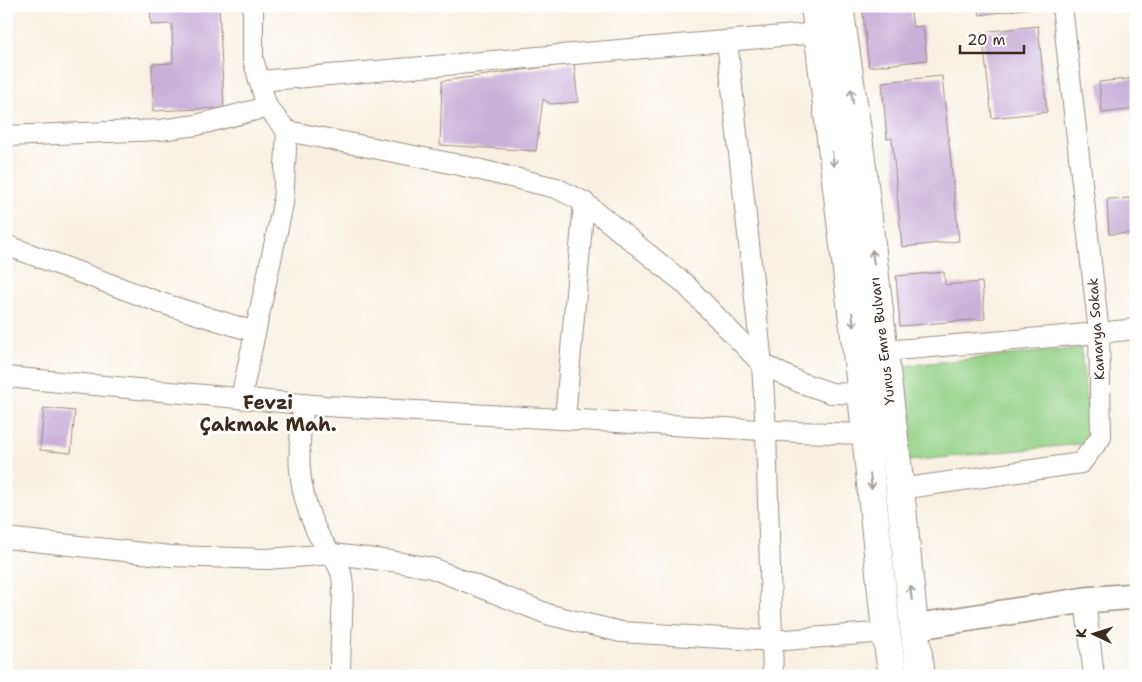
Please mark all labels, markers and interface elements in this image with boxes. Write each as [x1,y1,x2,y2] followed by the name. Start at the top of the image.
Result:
[960,22,1023,54] scale bar
[967,30,1006,50] text: 20 m
[847,89,857,105] one-way arrow
[828,151,838,167] one-way arrow
[868,250,878,266] one-way arrow
[865,276,899,406] street label: Yunus Emre Bulvarı
[1083,277,1109,381] street label: Kanarya Sokak
[848,312,858,328] one-way arrow
[199,390,337,437] district label: Fevzi Çakmak Mah.
[866,473,876,489] one-way arrow
[906,585,916,601] one-way arrow
[1070,610,1120,660] north arrow
[1072,627,1090,638] text: K

